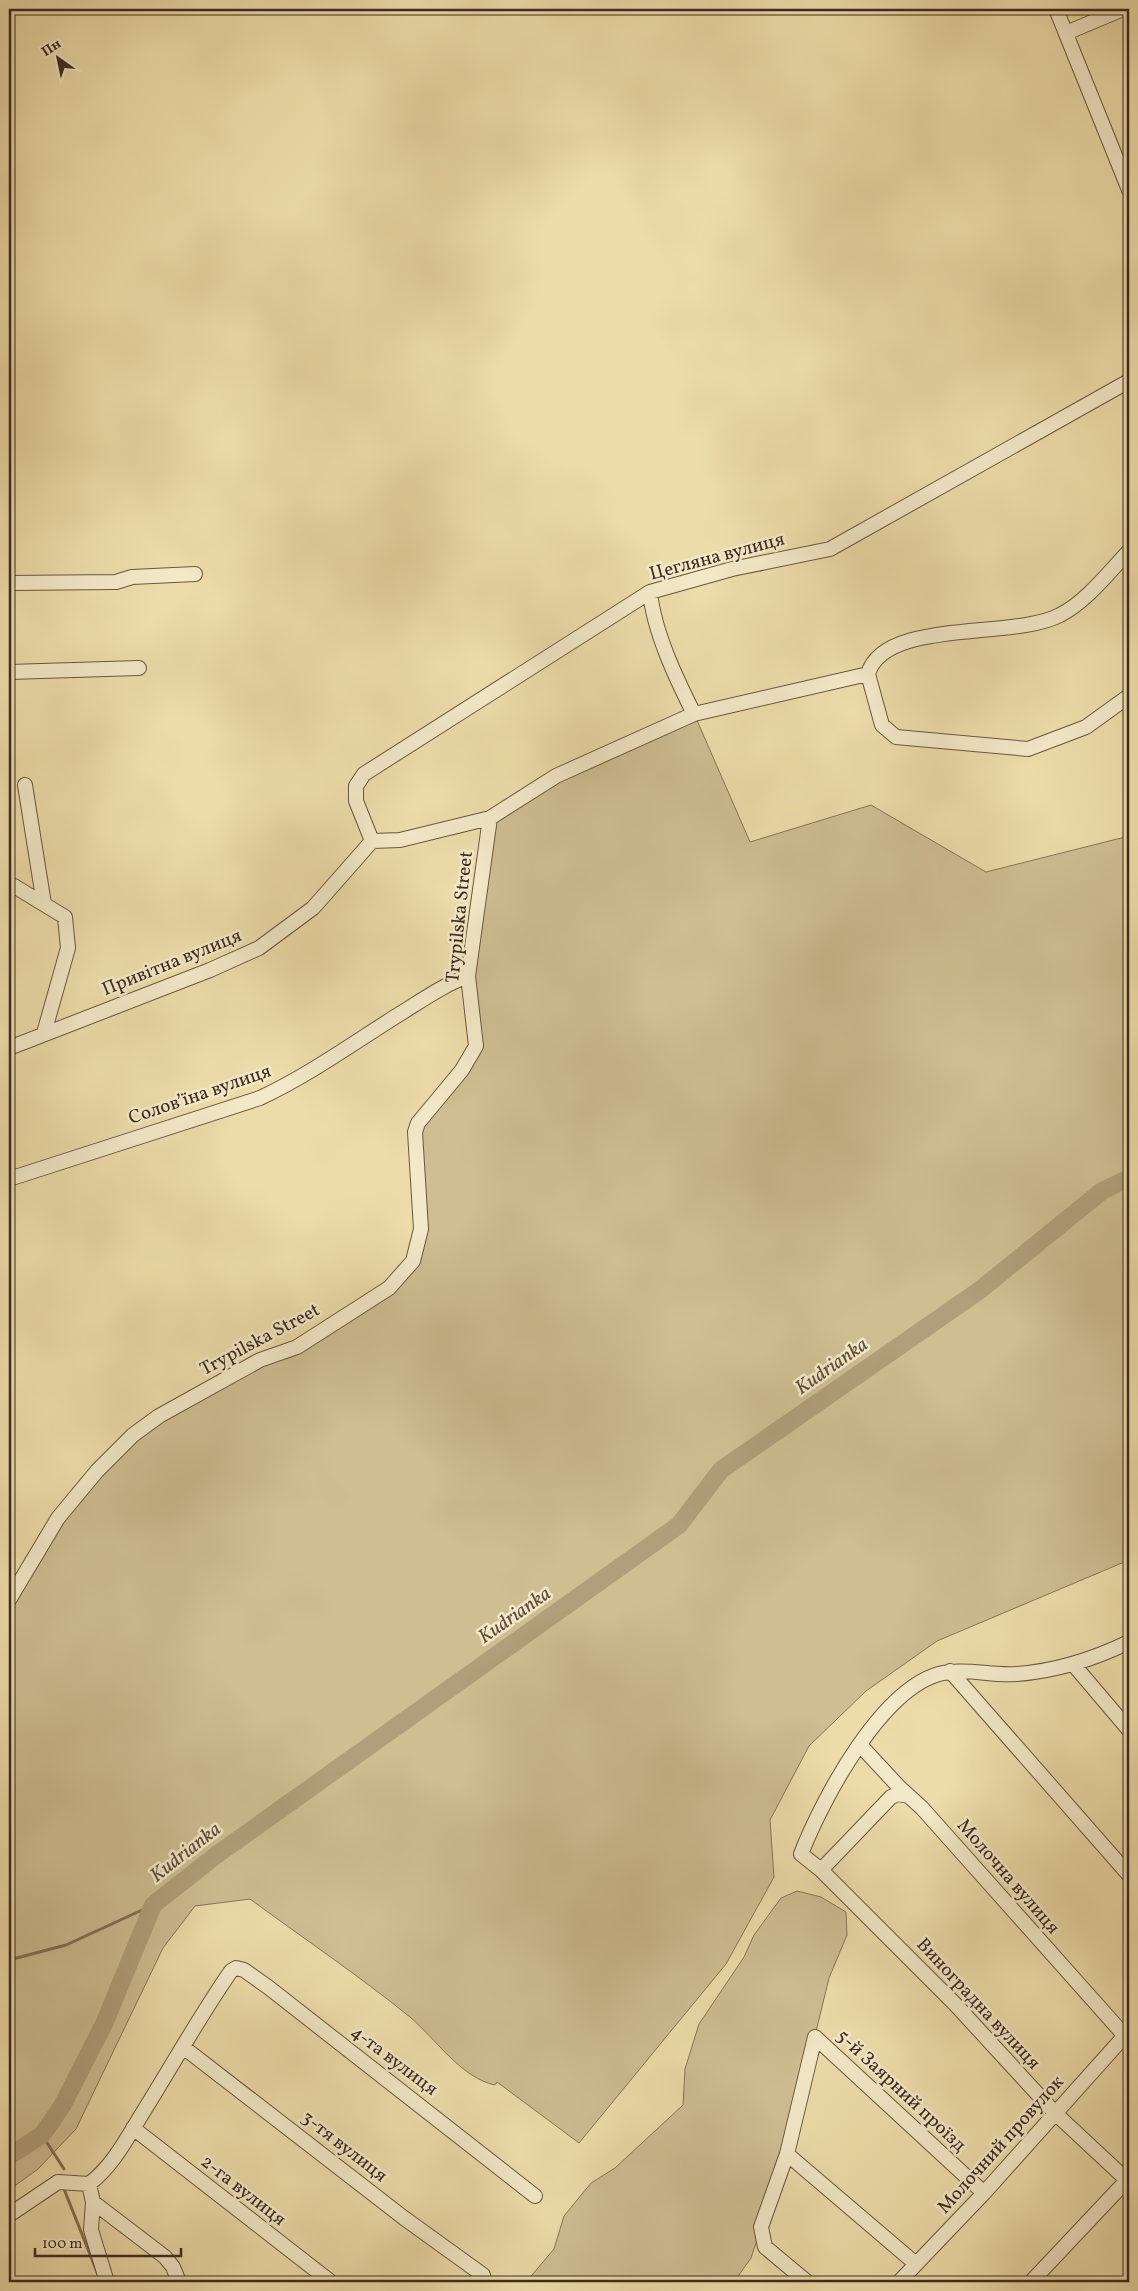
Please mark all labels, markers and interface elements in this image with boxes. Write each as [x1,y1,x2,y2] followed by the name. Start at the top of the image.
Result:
[32,32,82,82] north arrow
[38,35,65,62] text: Пн
[646,526,788,588] street label: Цегляна вулиця
[440,849,480,984] street label: Trypilska Street
[98,923,246,1003] street label: Привітна вулиця
[125,1058,275,1132] street label: Соловʼїна вулиця
[195,1297,325,1383] street label: Trypilska Street
[790,1332,874,1402] water label: Kudrianka
[473,1581,557,1651] water label: Kudrianka
[951,1814,1065,1940] street label: Молочна вулиця
[144,1816,228,1890] water label: Kudrianka
[910,1932,1046,2076] street label: Виноградна вулиця
[345,2020,443,2102] street label: 4-та вулиця
[830,2024,972,2158] street label: 5-й Заярний проїзд
[932,2070,1070,2220] street label: Молочний провулок
[296,2105,393,2189] street label: 3-тя вулиця
[195,2149,291,2233] street label: 2-га вулиця
[35,2226,181,2258] scale bar
[42,2234,82,2255] text: 100 m

